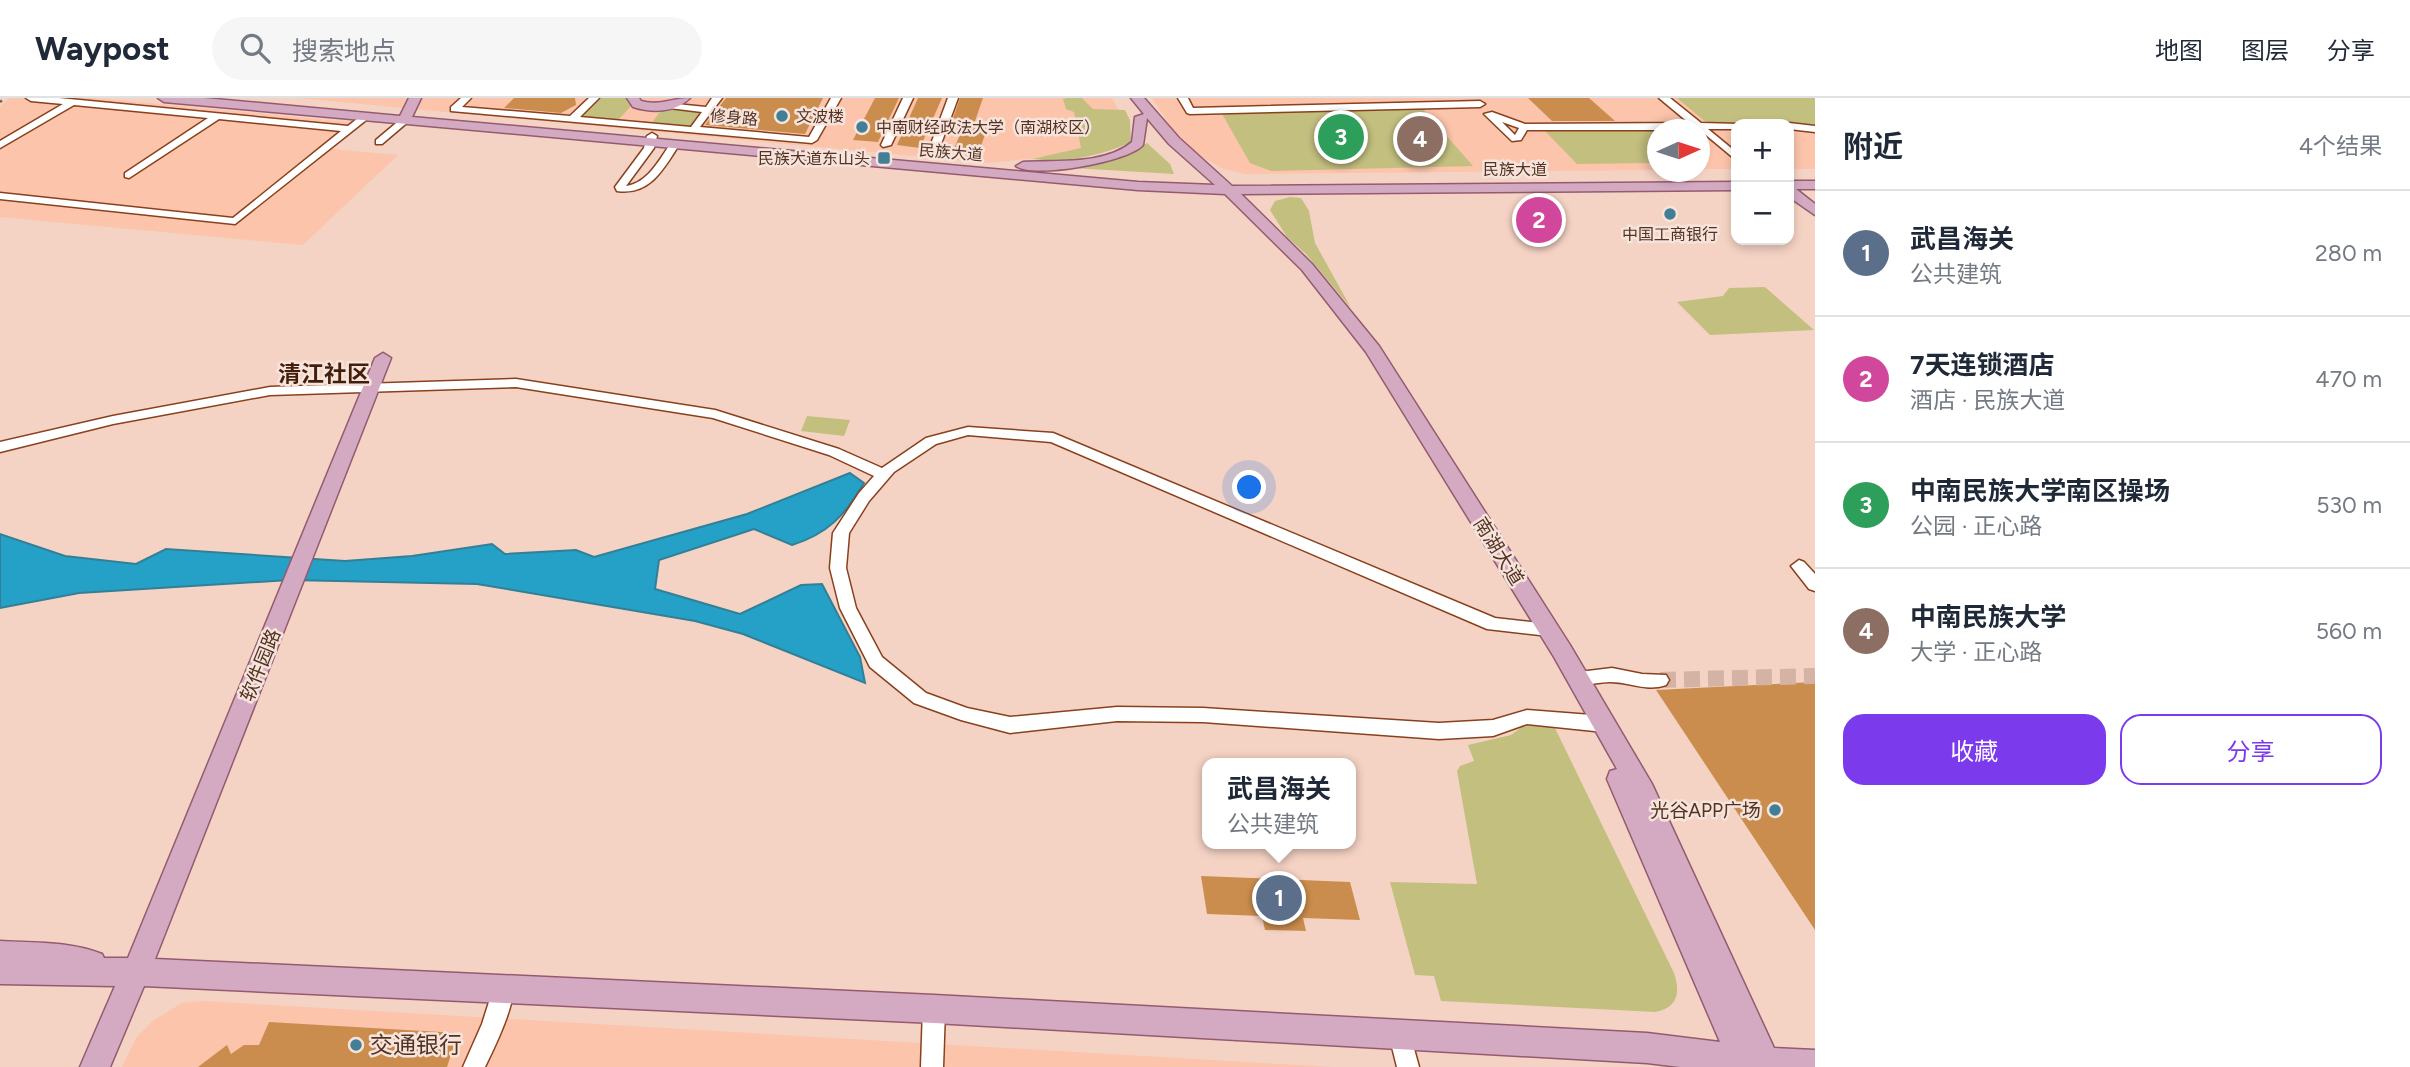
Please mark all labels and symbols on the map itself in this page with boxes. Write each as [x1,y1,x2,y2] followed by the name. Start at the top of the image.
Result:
[709,106,759,129] street label: 修身路
[796,107,844,126] place label: 文波楼
[774,108,790,124] marker: 文波楼
[1318,111,1364,163] pin: 3
[1397,113,1443,165] pin: 4
[876,118,1100,137] place label: 中南财经政法大学（南湖校区）
[854,119,870,135] marker: 中南财经政法大学（南湖校区）
[1647,119,1710,182] north arrow
[918,140,984,165] street label: 民族大道
[758,149,870,168] place label: 民族大道东山头
[876,150,892,166] marker: 民族大道东山头
[1483,160,1547,179] street label: 民族大道
[1516,194,1562,246] pin: 2
[1662,206,1678,222] marker: 中国工商银行
[1622,225,1718,244] place label: 中国工商银行
[278,360,370,388] district label: 清江社区
[1232,470,1266,504] your location
[1469,513,1528,590] street label: 南湖大道
[236,626,285,705] street label: 软件园路
[1650,799,1761,822] place label: 光谷APP广场
[1767,802,1783,818] marker: 光谷APP广场
[1256,872,1302,924] pin: 1
[370,1031,462,1059] place label: 交通银行
[348,1037,364,1053] marker: 交通银行

